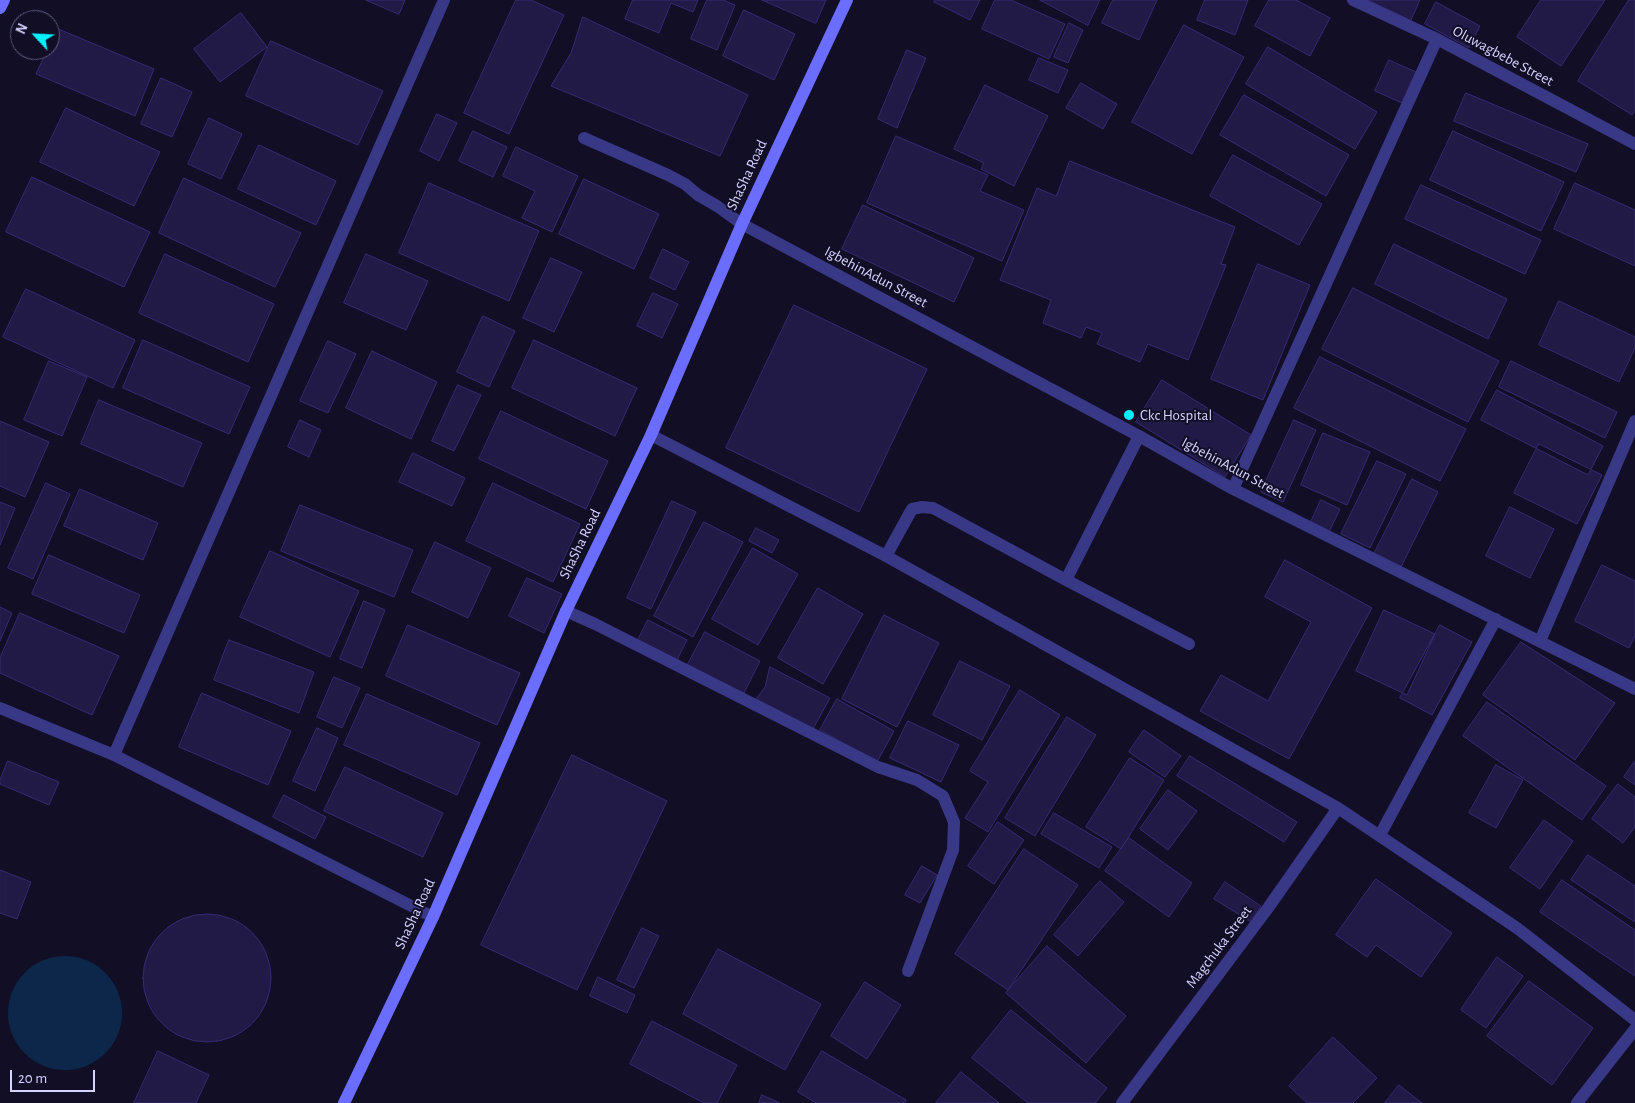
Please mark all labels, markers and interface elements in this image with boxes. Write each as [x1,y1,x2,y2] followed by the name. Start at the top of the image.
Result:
[10,10,60,60] north arrow
[14,22,31,36] text: N
[1449,22,1557,90] street label: Oluwagbebe Street
[723,137,771,213] street label: ShaSha Road
[821,242,931,312] street label: IgbehinAdun Street
[1140,406,1212,424] place label: Ckc Hospital
[1122,408,1136,422] marker: Ckc Hospital
[1178,433,1288,503] street label: IgbehinAdun Street
[555,506,605,582] street label: ShaSha Road
[391,876,439,952] street label: ShaSha Road
[1182,902,1256,992] street label: Magchuka Street
[12,1060,98,1092] scale bar
[18,1071,47,1086] text: 20 m

